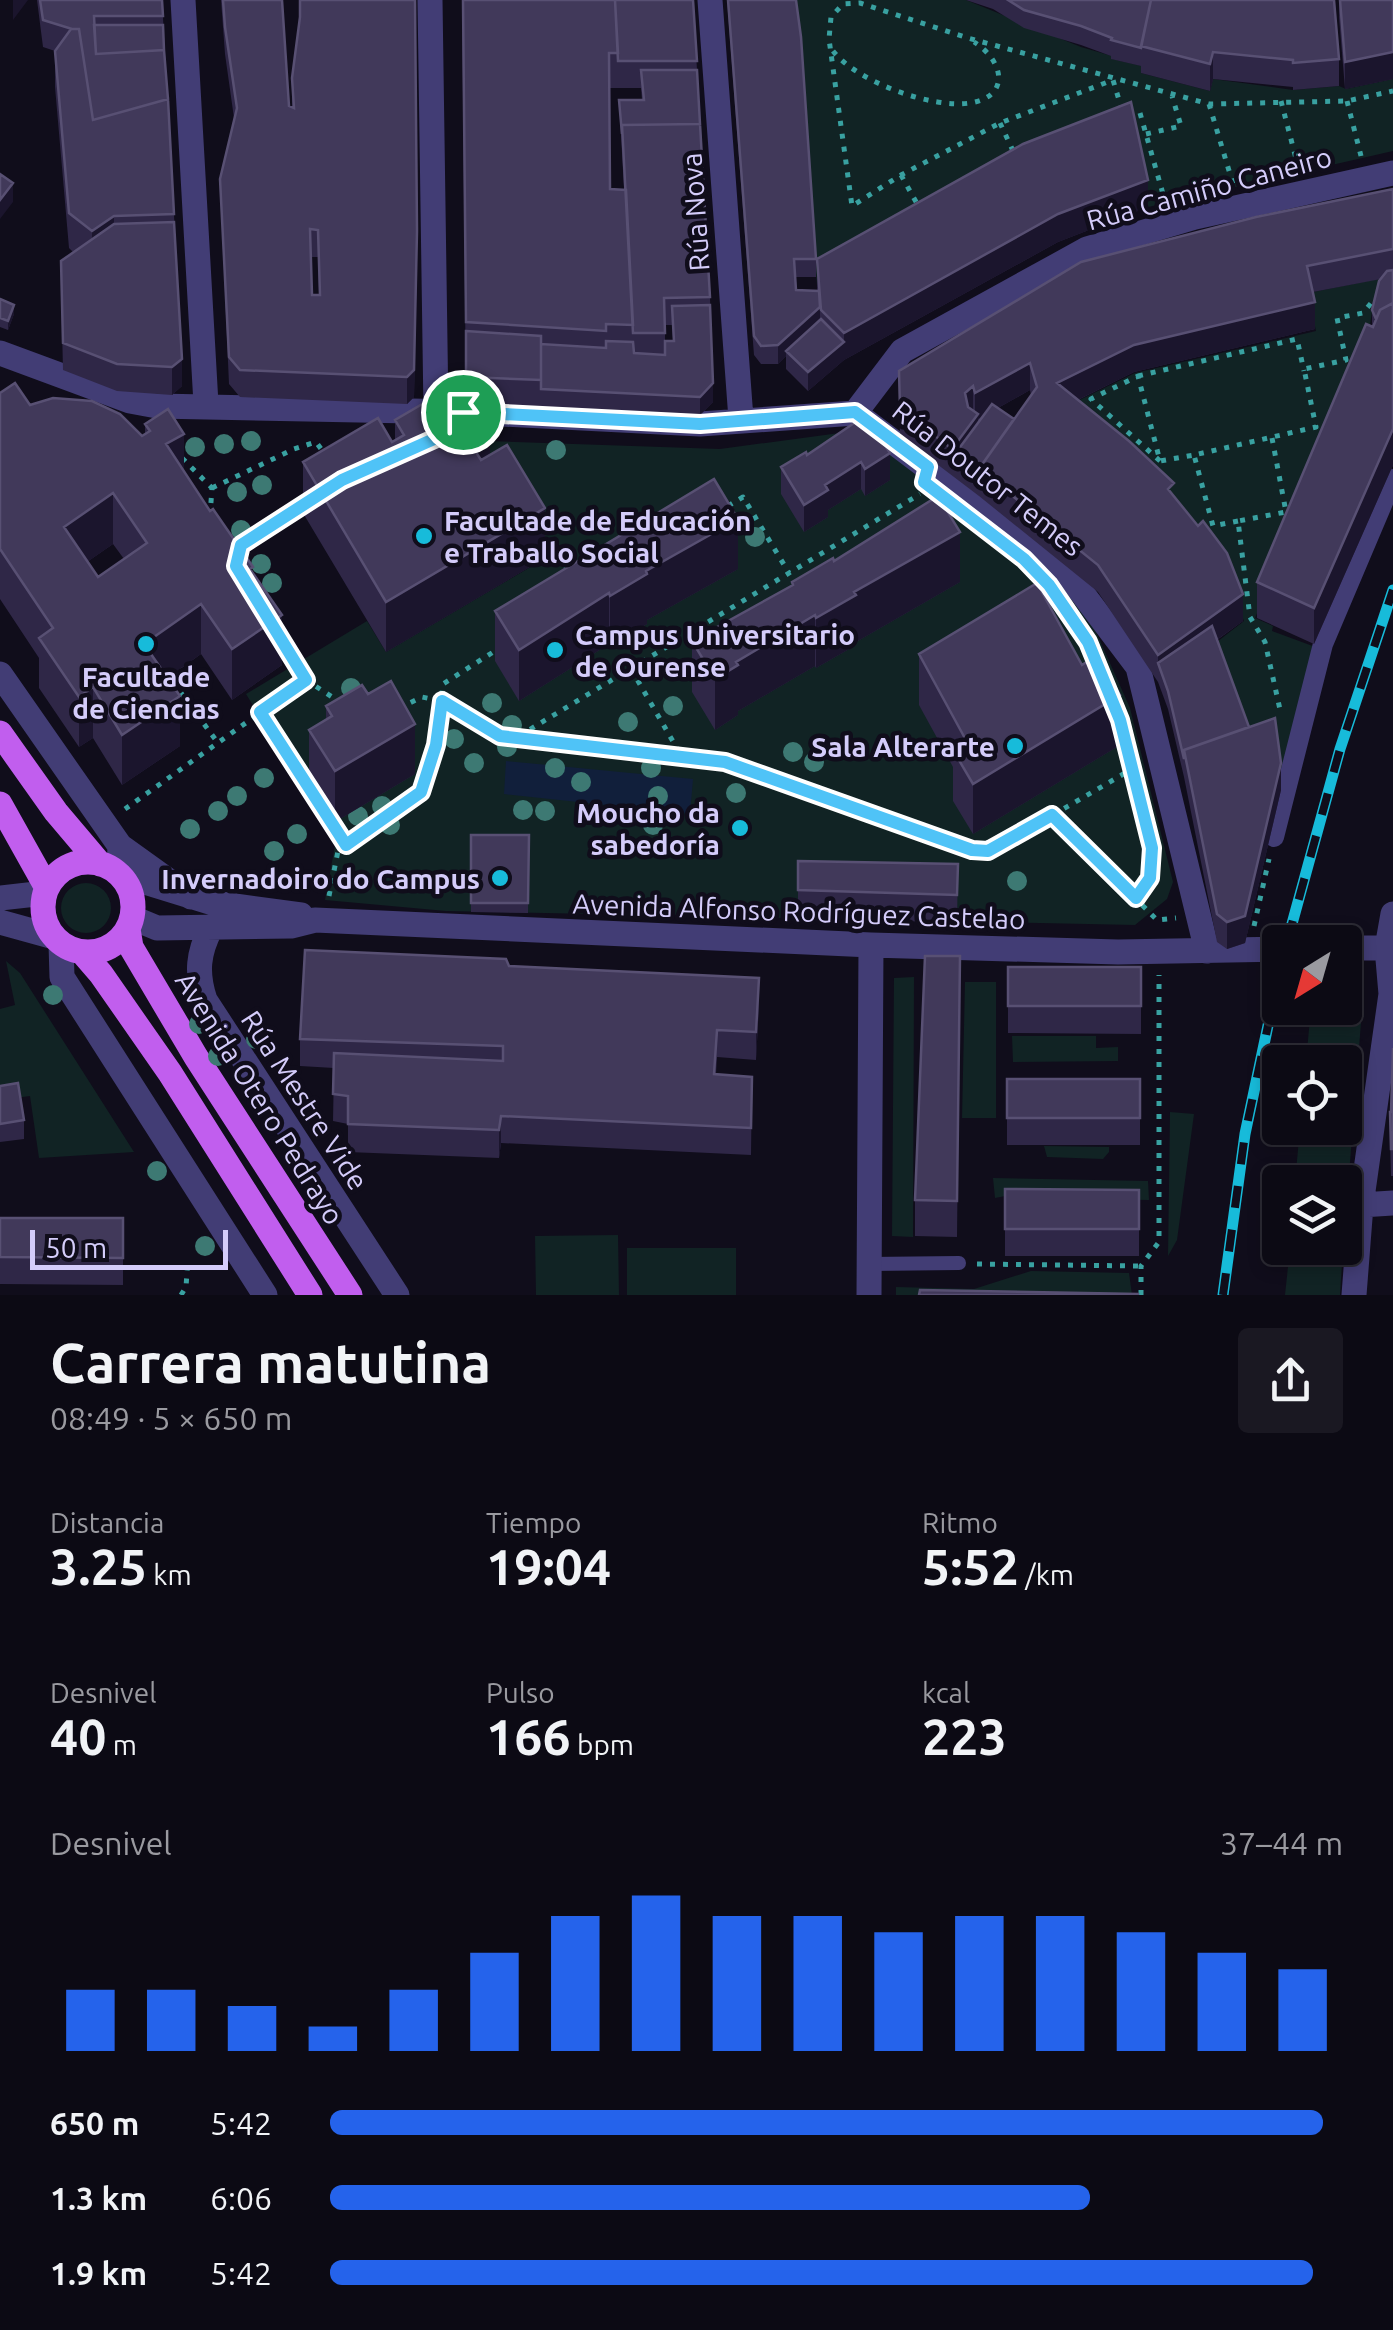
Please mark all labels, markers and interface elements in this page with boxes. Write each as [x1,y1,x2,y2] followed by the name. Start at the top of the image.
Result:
[1083,140,1335,236] street label: Rúa Camiño Caneiro
[675,152,715,272] street label: Rúa Nova
[421,370,506,455] pin
[436,385,491,440] icon: arrive
[887,394,1089,562] street label: Rúa Doutor Temes
[444,505,751,568] place label: Facultade de Educación e Traballo Social
[413,525,435,547] marker: Facultade de Educación e Traballo Social
[575,619,855,682] place label: Campus Universitario de Ourense
[135,633,157,655] marker: Facultade de Ciencias
[544,639,566,661] marker: Campus Universitario de Ourense
[72,661,220,724] place label: Facultade de Ciencias
[811,731,995,762] place label: Sala Alterarte
[1004,735,1026,757] marker: Sala Alterarte
[576,797,720,860] place label: Moucho da sabedoría
[729,817,751,839] marker: Moucho da sabedoría
[161,863,480,894] place label: Invernadoiro do Campus
[489,867,511,889] marker: Invernadoiro do Campus
[572,888,1026,934] street label: Avenida Alfonso Rodríguez Castelao
[1262,925,1362,1025] north arrow
[1262,925,1362,1265] map controls
[170,966,350,1230] street label: Avenida Otero Pedrayo
[236,1005,374,1195] street label: Rúa Mestre Vide
[1262,1045,1362,1145] button: locate
[1262,1165,1362,1265] button: layers
[30,1225,228,1270] scale bar
[45,1232,107,1263] text: 50 m
[1238,1328,1343,1433] button: share
[50,1332,491,1393] text: Carrera matutina
[50,1400,292,1436] text: 08:49 · 5 × 650 m
[50,1507,164,1538] text: Distancia
[486,1507,581,1538] text: Tiempo
[922,1507,998,1538] text: Ritmo
[50,1538,147,1594] text: 3.25
[486,1538,611,1594] text: 19:04
[922,1538,1019,1594] text: 5:52
[147,1559,192,1590] text: km
[1019,1559,1074,1590] text: /km
[50,1677,157,1708] text: Desnivel
[486,1677,555,1708] text: Pulso
[922,1677,970,1708] text: kcal
[50,1708,106,1764] text: 40
[486,1708,571,1764] text: 166
[922,1708,1007,1764] text: 223
[106,1729,137,1760] text: m
[571,1729,634,1760] text: bpm
[50,1825,172,1861] text: Desnivel
[1220,1825,1343,1861] text: 37–44 m
[50,2105,139,2141] text: 650 m
[210,2105,272,2141] text: 5:42
[50,2180,147,2216] text: 1.3 km
[210,2180,272,2216] text: 6:06
[50,2255,147,2291] text: 1.9 km
[210,2255,272,2291] text: 5:42

